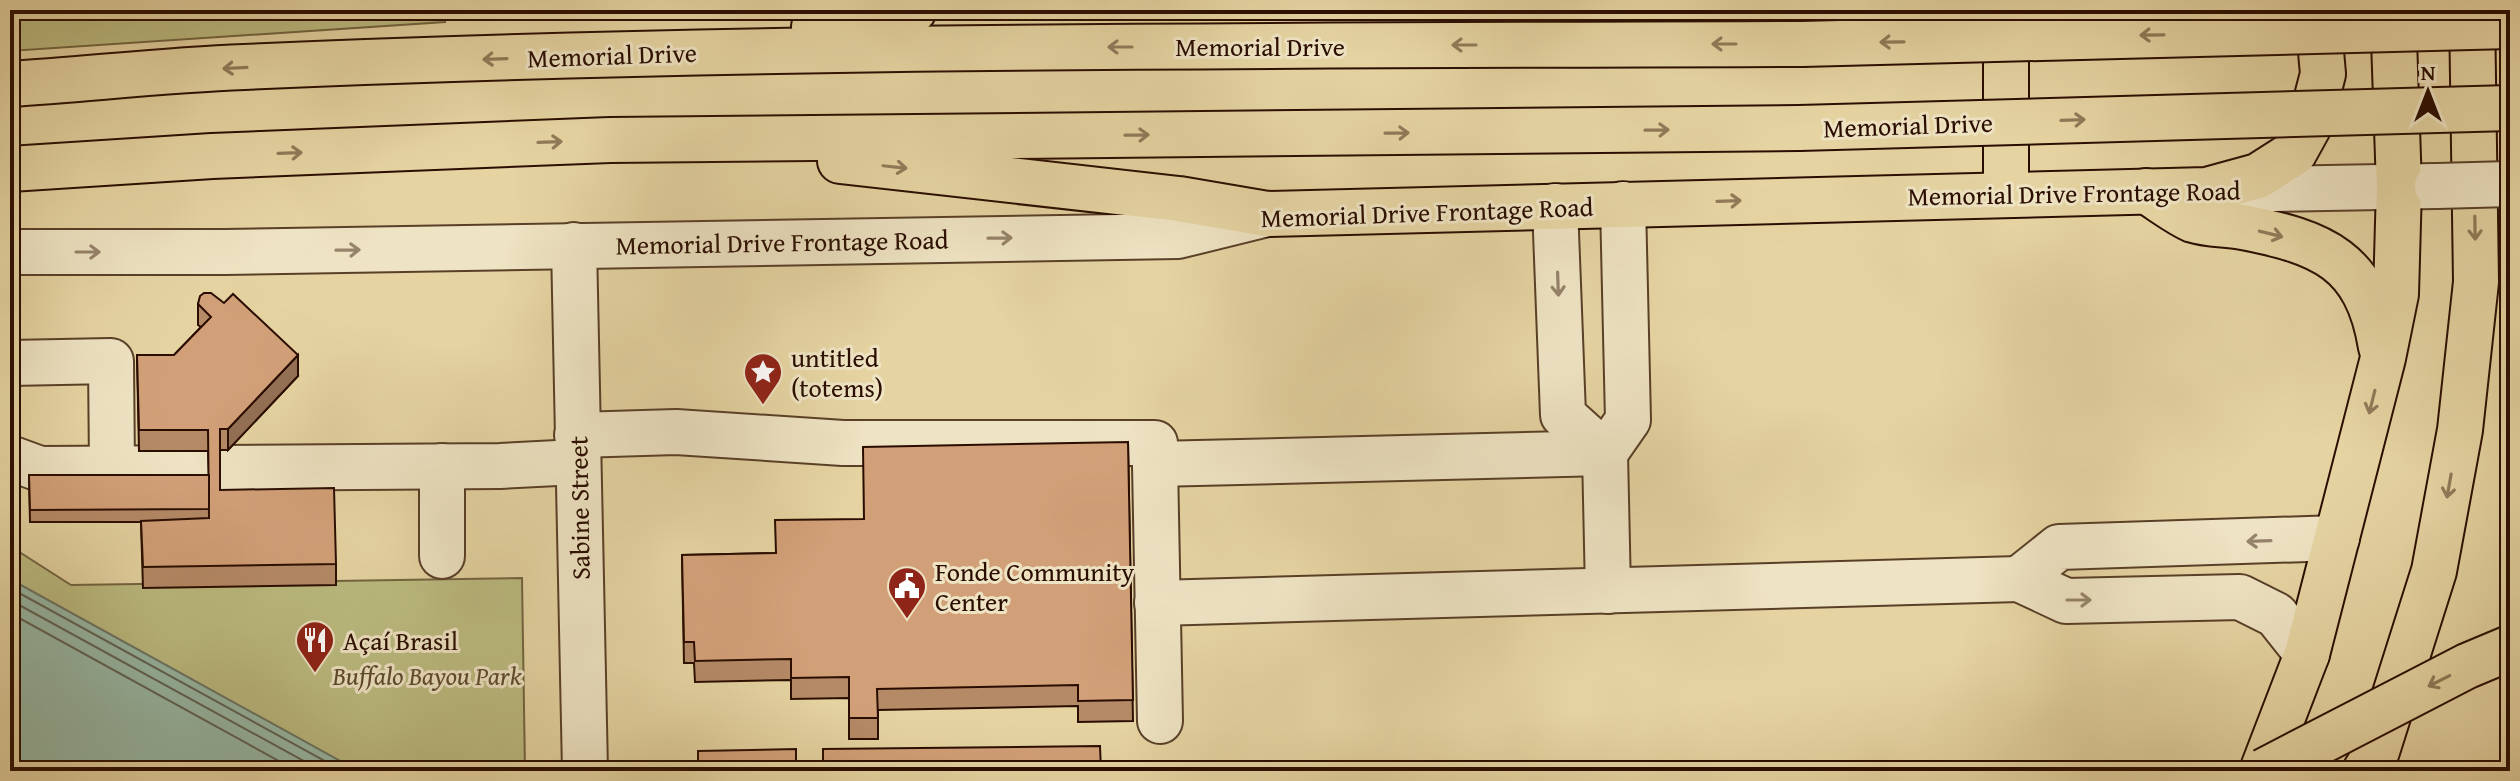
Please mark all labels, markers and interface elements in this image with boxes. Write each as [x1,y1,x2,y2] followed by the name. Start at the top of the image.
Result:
[1175,27,1345,66] street label: Memorial Drive
[2139,27,2166,43] one-way arrow
[527,33,697,77] street label: Memorial Drive
[1879,34,1906,49] one-way arrow
[1711,36,1738,52] one-way arrow
[1451,37,1478,53] one-way arrow
[1107,39,1134,55] one-way arrow
[482,52,509,67] one-way arrow
[2388,52,2468,132] north arrow
[2421,56,2436,88] text: N
[222,60,249,75] one-way arrow
[1823,103,1993,147] street label: Memorial Drive
[2059,113,2086,128] one-way arrow
[1643,122,1670,138] one-way arrow
[1383,125,1410,141] one-way arrow
[1123,128,1150,143] one-way arrow
[536,135,563,150] one-way arrow
[276,145,303,160] one-way arrow
[882,160,907,175] one-way arrow
[1907,171,2241,215] street label: Memorial Drive Frontage Road
[1260,187,1594,237] street label: Memorial Drive Frontage Road
[1715,194,1742,209] one-way arrow
[2467,214,2483,241] one-way arrow
[615,220,949,264] street label: Memorial Drive Frontage Road
[2258,227,2283,242] one-way arrow
[986,231,1013,246] one-way arrow
[334,242,361,257] one-way arrow
[74,244,101,260] one-way arrow
[1550,270,1565,297] one-way arrow
[791,338,883,407] place label: untitled (totems)
[742,351,784,406] place icon: untitled (totems)
[2363,388,2378,414] one-way arrow
[558,436,600,580] street label: Sabine Street
[2441,473,2456,498] one-way arrow
[2246,534,2273,549] one-way arrow
[935,552,1134,621] place label: Fonde Community Center
[886,565,928,620] public building icon: Fonde Community Center
[2065,592,2092,608] one-way arrow
[294,619,336,674] restaurant icon: Açaí Brasil
[343,621,458,660] place label: Açaí Brasil
[332,656,522,695] park label: Buffalo Bayou Park
[2428,673,2452,689] one-way arrow

